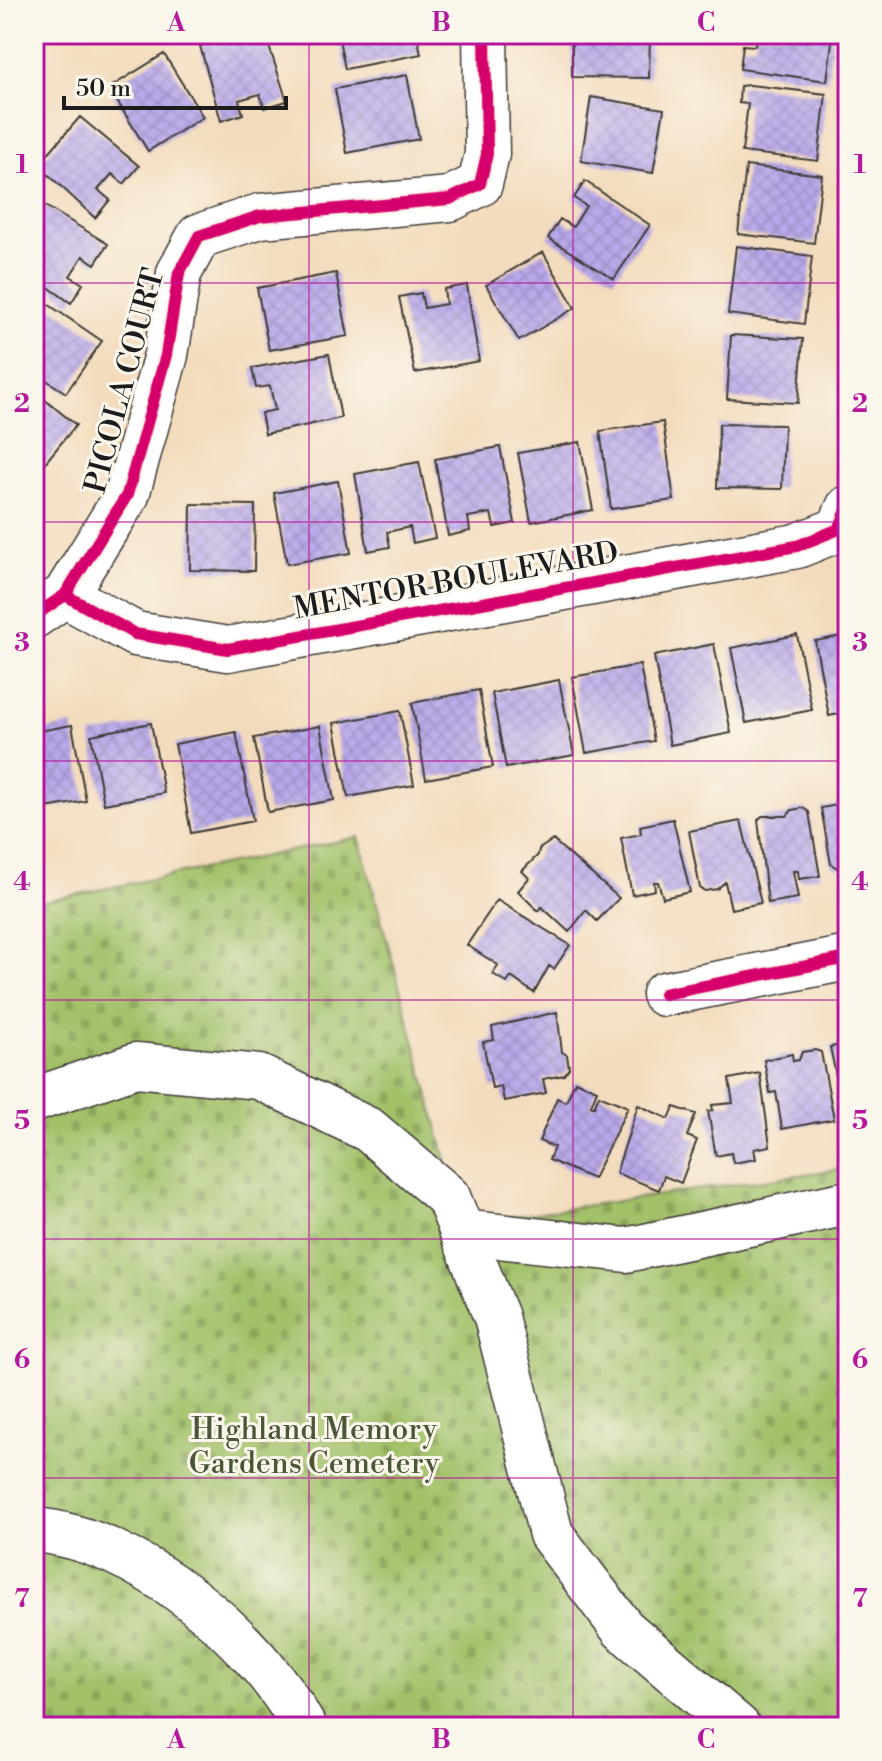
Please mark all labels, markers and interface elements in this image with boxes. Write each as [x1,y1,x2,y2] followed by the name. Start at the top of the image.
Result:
[166,7,186,39] text: A
[431,7,451,39] text: B
[697,7,715,39] text: C
[64,60,286,110] scale bar
[76,74,131,104] text: 50 m
[16,149,29,181] text: 1
[854,149,867,181] text: 1
[77,264,173,498] street label: PICOLA COURT
[14,388,30,420] text: 2
[852,388,868,420] text: 2
[291,534,621,628] street label: MENTOR BOULEVARD
[14,627,30,659] text: 3
[852,627,868,659] text: 3
[13,866,31,898] text: 4
[851,866,869,898] text: 4
[14,1105,30,1137] text: 5
[852,1105,868,1137] text: 5
[14,1344,30,1376] text: 6
[852,1344,868,1376] text: 6
[189,1411,440,1483] park label: Highland Memory Gardens Cemetery
[14,1583,30,1615] text: 7
[852,1583,868,1615] text: 7
[166,1724,186,1756] text: A
[431,1724,451,1756] text: B
[697,1724,715,1756] text: C

